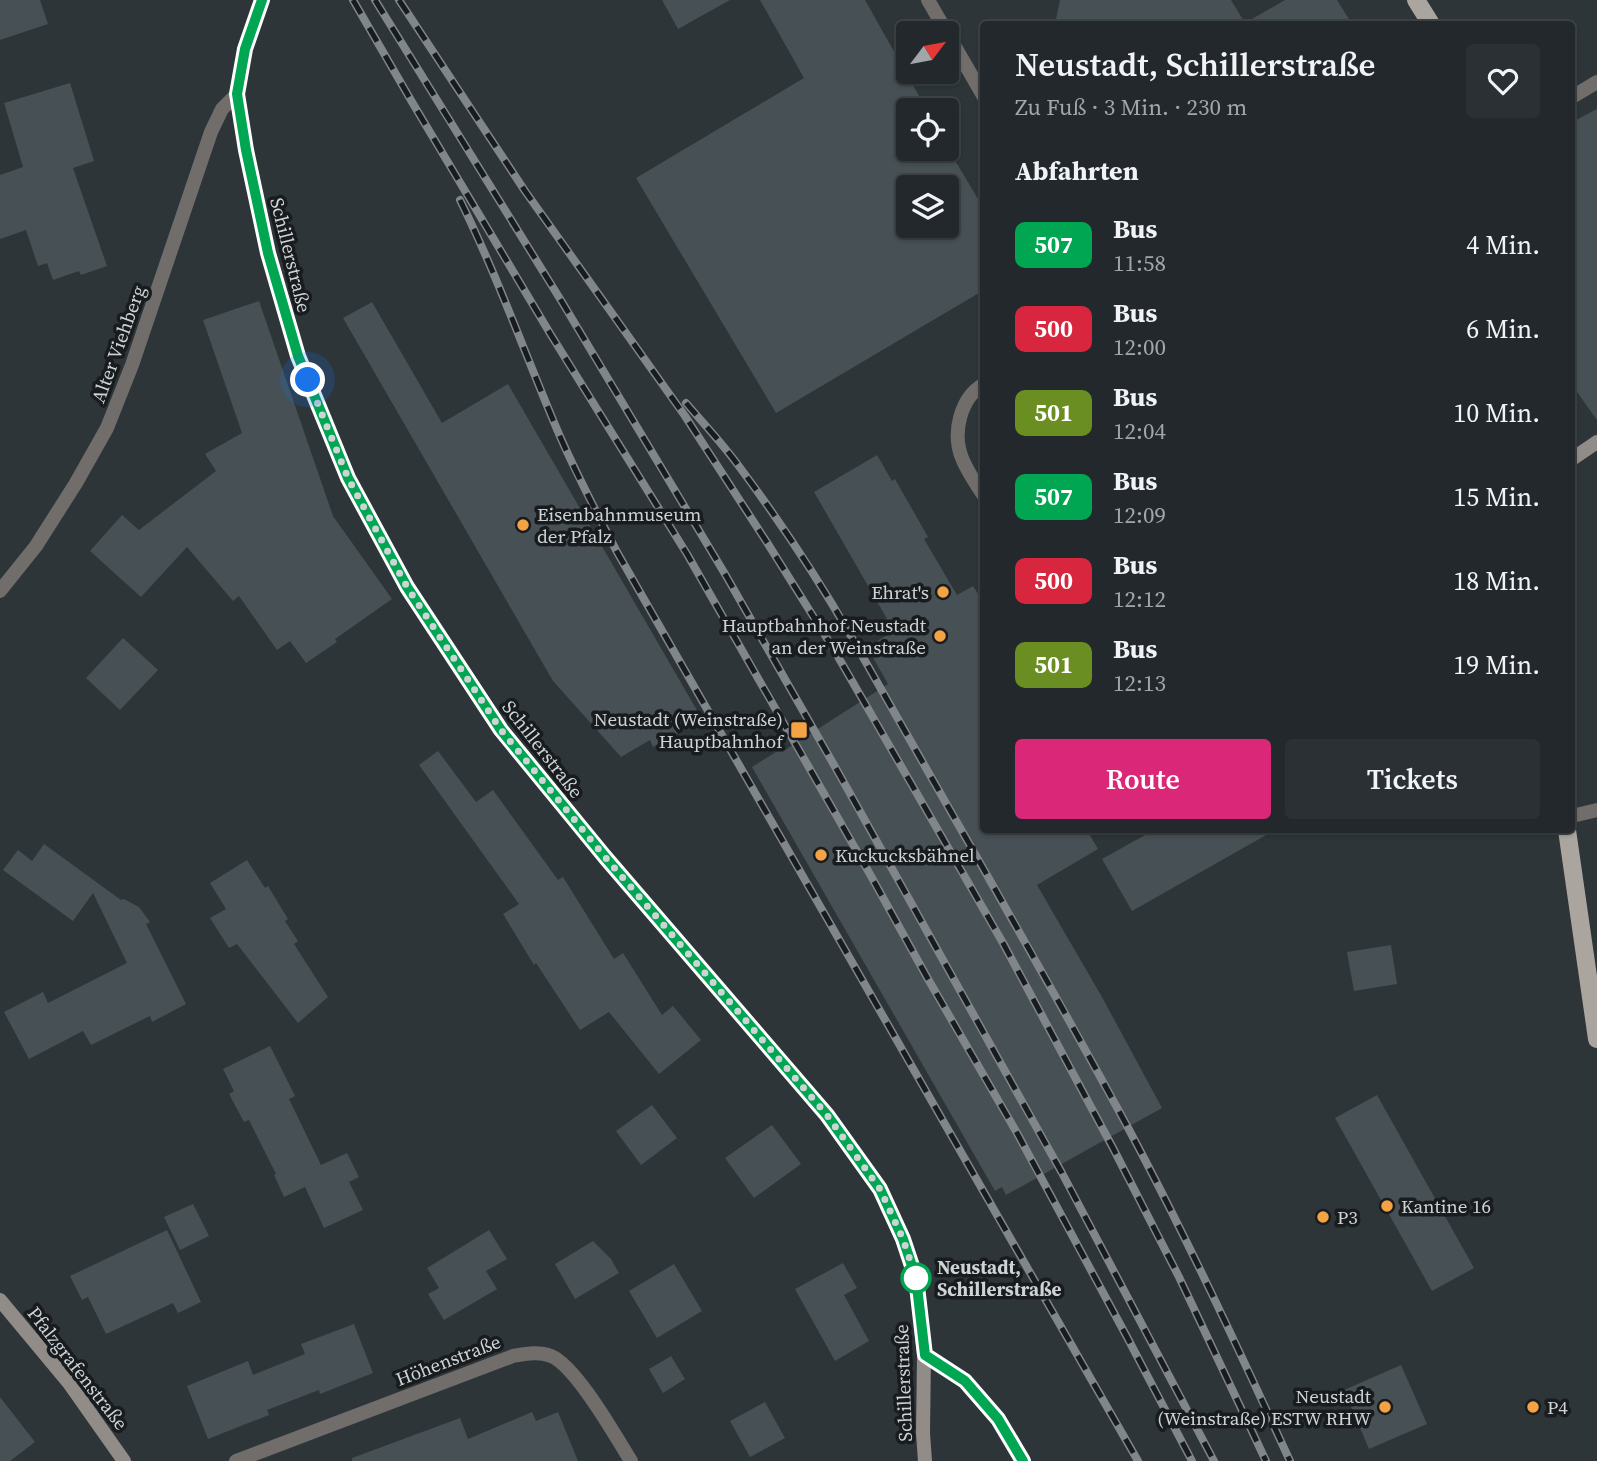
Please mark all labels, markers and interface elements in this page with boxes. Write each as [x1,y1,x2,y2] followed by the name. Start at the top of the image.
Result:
[896,21,959,84] north arrow
[896,21,959,238] map controls
[1015,42,1376,87] text: Neustadt, Schillerstraße
[1466,44,1540,118] button: heart
[1015,91,1247,123] text: Zu Fuß · 3 Min. · 230 m
[896,98,959,161] button: locate
[1015,153,1139,189] text: Abfahrten
[896,175,959,238] button: layers
[264,195,318,315] street label: Schillerstraße
[1113,211,1157,247] text: Bus
[1466,227,1540,263] text: 4 Min.
[1034,228,1073,261] text: 507
[1113,247,1166,279] text: 11:58
[85,282,151,406] street label: Alter Viehberg
[1113,295,1157,331] text: Bus
[1466,311,1540,347] text: 6 Min.
[1034,312,1073,345] text: 500
[1113,331,1166,363] text: 12:00
[290,362,325,397] your location
[1113,379,1157,415] text: Bus
[1453,395,1540,431] text: 10 Min.
[1034,396,1073,429] text: 501
[1113,415,1166,447] text: 12:04
[1113,463,1157,499] text: Bus
[1453,479,1540,515] text: 15 Min.
[1034,480,1073,513] text: 507
[1113,499,1166,531] text: 12:09
[537,501,701,549] place label: Eisenbahnmuseum der Pfalz
[515,517,531,533] marker: Eisenbahnmuseum der Pfalz
[1113,547,1157,583] text: Bus
[1453,563,1540,599] text: 18 Min.
[1034,564,1073,597] text: 500
[871,579,929,605] place label: Ehrat's
[1113,583,1166,615] text: 12:12
[935,584,951,600] marker: Ehrat's
[722,612,927,660] place label: Hauptbahnhof Neustadt an der Weinstraße
[932,628,948,644] marker: Hauptbahnhof Neustadt an der Weinstraße
[1113,631,1157,667] text: Bus
[1453,647,1540,683] text: 19 Min.
[1034,648,1073,681] text: 501
[1113,667,1166,699] text: 12:13
[497,695,589,803] street label: Schillerstraße
[594,706,785,754] place label: Neustadt (Weinstraße) Hauptbahnhof
[789,720,809,740] marker: Neustadt (Weinstraße) Hauptbahnhof
[1015,739,1271,819] button: Route
[1285,739,1540,819] button: Tickets
[835,842,975,868] place label: Kuckucksbähnel
[813,847,829,863] marker: Kuckucksbähnel
[1401,1193,1491,1219] place label: Kantine 16
[1379,1198,1395,1214] marker: Kantine 16
[1337,1204,1358,1230] place label: P3
[1315,1209,1331,1225] marker: P3
[937,1254,1062,1302] place label: Neustadt, Schillerstraße
[901,1263,931,1293] marker: Neustadt, Schillerstraße
[22,1301,134,1435] street label: Pfalzgrafenstraße
[888,1324,918,1442] street label: Schillerstraße
[392,1328,504,1392] street label: Höhenstraße
[1157,1383,1372,1431] place label: Neustadt (Weinstraße) ESTW RHW
[1547,1394,1568,1420] place label: P4
[1377,1399,1393,1415] marker: Neustadt (Weinstraße) ESTW RHW
[1525,1399,1541,1415] marker: P4

